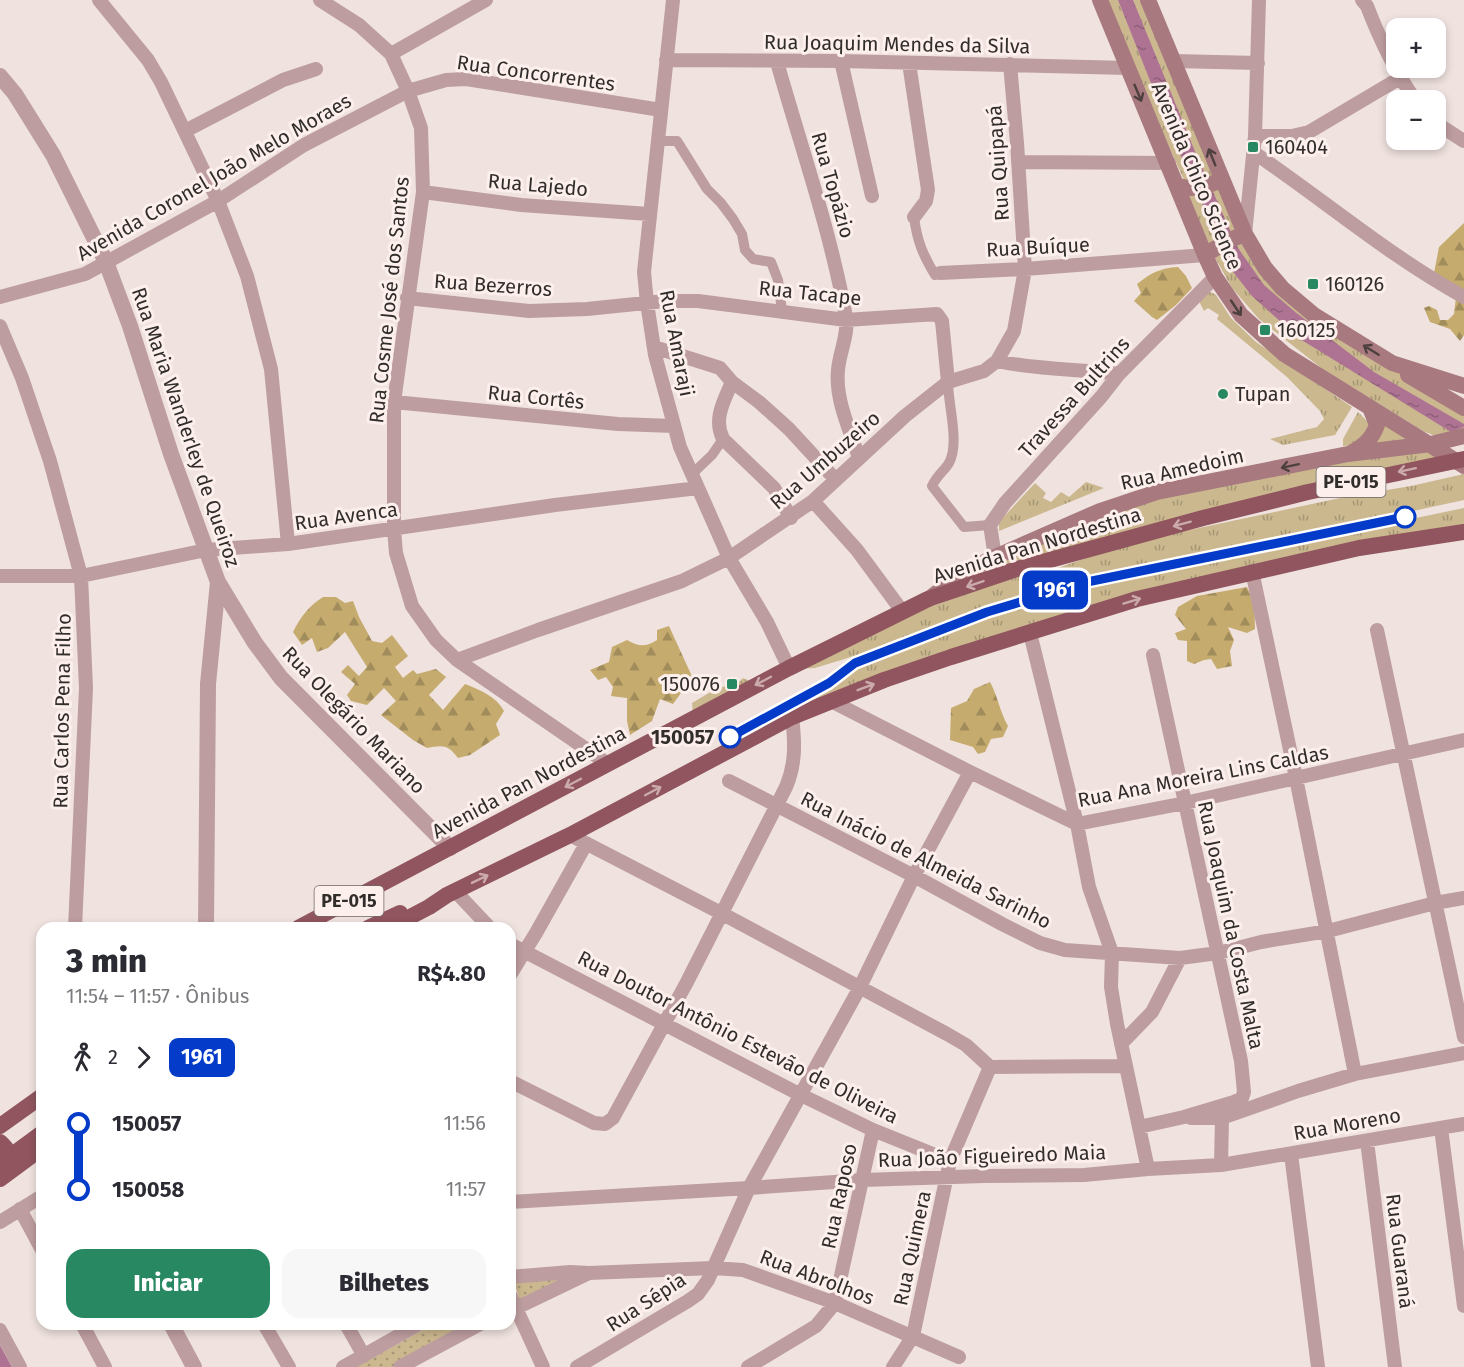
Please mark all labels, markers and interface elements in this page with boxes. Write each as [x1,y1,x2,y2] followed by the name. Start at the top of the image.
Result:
[1386,18,1446,150] map controls
[1386,18,1446,78] button: +
[764,30,1030,58] street label: Rua Joaquim Mendes da Silva
[455,50,617,96] street label: Rua Concorrentes
[1147,79,1247,273] street label: Avenida Chico Science
[1134,84,1145,102] one-way arrow
[73,88,355,266] street label: Avenida Coronel João Melo Moraes
[1386,90,1446,150] button: −
[982,104,1014,222] street label: Rua Quipapá
[806,129,860,241] street label: Rua Topázio
[1265,135,1328,159] place label: 160404
[1246,140,1260,154] marker: 160404
[1206,148,1217,167] one-way arrow
[487,169,589,201] street label: Rua Lajedo
[364,175,414,425] street label: Rua Cosme José dos Santos
[986,232,1090,262] street label: Rua Buíque
[433,269,553,301] street label: Rua Bezerros
[1325,272,1384,296] place label: 160126
[757,276,863,310] street label: Rua Tacape
[1306,277,1320,291] marker: 160126
[127,284,245,570] street label: Rua Maria Wanderley de Queiroz
[655,288,699,398] street label: Rua Amaraji
[1230,300,1242,316] one-way arrow
[1277,318,1336,342] place label: 160125
[1258,323,1272,337] marker: 160125
[1014,332,1134,462] street label: Travessa Bultrins
[1363,344,1380,356] one-way arrow
[486,380,586,414] street label: Rua Cortês
[1235,382,1290,406] place label: Tupan
[1216,387,1230,401] marker: Tupan
[765,406,885,514] street label: Rua Umbuzeiro
[1118,443,1246,495] street label: Rua Amedoim
[1281,461,1301,472] one-way arrow
[1397,465,1416,477] one-way arrow
[1316,467,1386,497] road number: PE-015
[293,497,399,535] street label: Rua Avenca
[930,502,1144,588] street label: Avenida Pan Nordestina
[1394,506,1416,528] unlabelled marker
[1173,519,1192,530] one-way arrow
[1013,570,1097,610] line badge: 1961
[1034,577,1076,603] text: 1961
[966,579,985,590] one-way arrow
[1122,595,1141,606] one-way arrow
[48,613,76,809] street label: Rua Carlos Pena Filho
[277,641,431,799] street label: Rua Olegário Mariano
[660,672,720,696] place label: 150076
[755,676,773,687] one-way arrow
[725,677,739,691] marker: 150076
[857,681,875,692] one-way arrow
[428,721,630,843] street label: Avenida Pan Nordestina
[651,725,714,749] place label: 150057
[719,726,741,748] marker: 150057
[1076,740,1330,812] street label: Rua Ana Moreira Lins Caldas
[564,778,582,789] one-way arrow
[644,785,662,796] one-way arrow
[797,786,1055,934] street label: Rua Inácio de Almeida Sarinho
[1193,799,1269,1051] street label: Rua Joaquim da Costa Malta
[470,873,488,885] one-way arrow
[314,886,384,916] road number: PE-015
[66,941,147,981] text: 3 min
[574,945,902,1129] street label: Rua Doutor Antônio Estevão de Oliveira
[417,960,486,987] text: R$4.80
[66,984,249,1008] text: 11:54 – 11:57 · Ônibus
[66,1041,99,1074] icon: walk
[127,1041,160,1074] icon: forward
[181,1044,223,1070] text: 1961
[108,1045,118,1069] text: 2
[1291,1103,1403,1145] street label: Rua Moreno
[112,1110,181,1137] text: 150057
[443,1111,486,1135] text: 11:56
[877,1140,1107,1172] street label: Rua João Figueiredo Maia
[816,1141,862,1251] street label: Rua Raposo
[112,1176,184,1203] text: 150058
[446,1177,486,1201] text: 11:57
[888,1188,936,1308] street label: Rua Quimera
[1381,1192,1419,1310] street label: Rua Guaraná
[756,1244,878,1310] street label: Rua Abrolhos
[66,1249,270,1318] button: Iniciar
[282,1249,486,1318] button: Bilhetes
[602,1267,690,1337] street label: Rua Sépia

